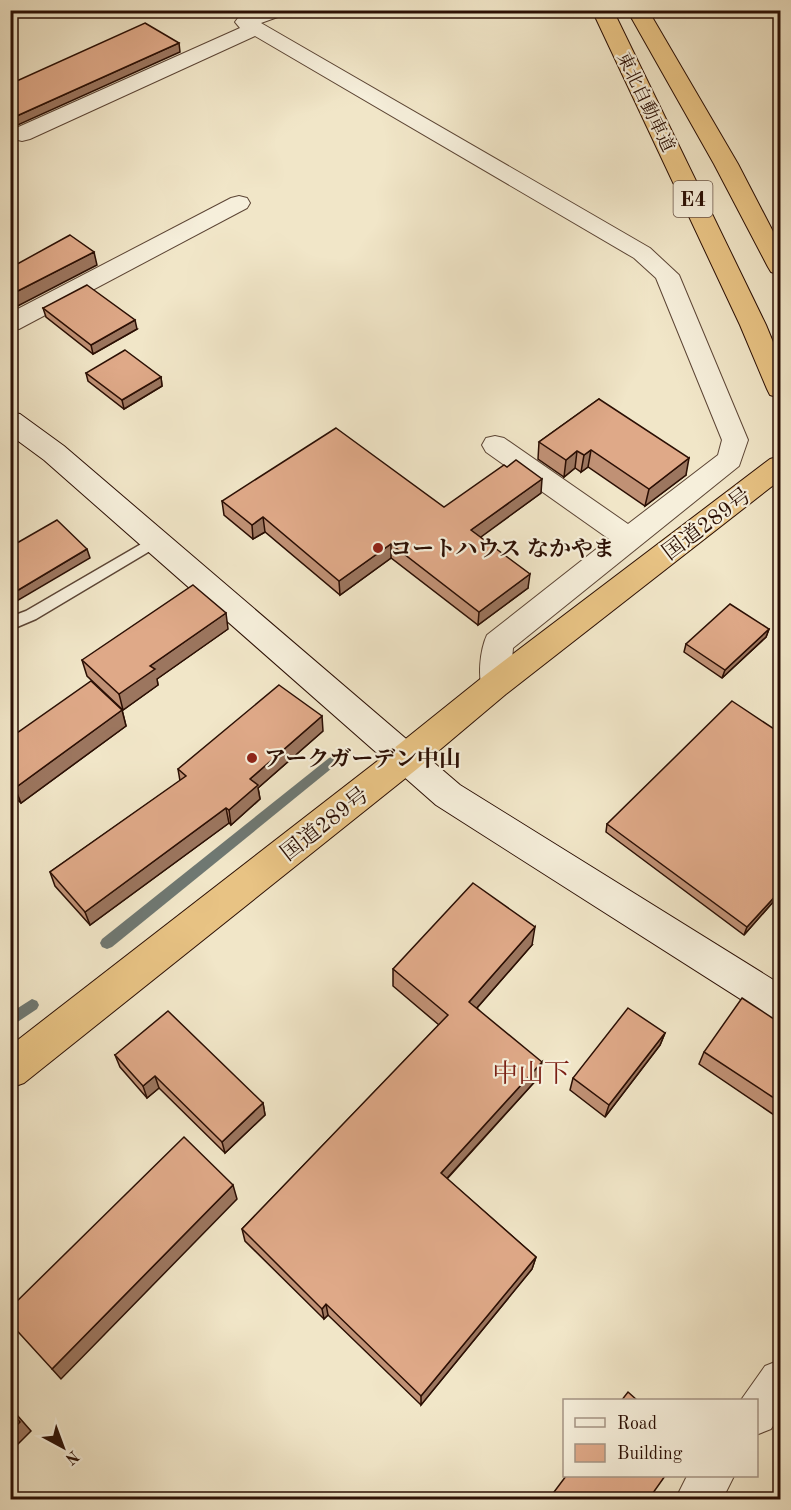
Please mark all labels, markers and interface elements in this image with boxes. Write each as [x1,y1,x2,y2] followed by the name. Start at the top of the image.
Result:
[613,49,679,155] street label: 東北自動車道
[674,181,712,217] road number: E4
[658,483,755,565] street label: 国道289号
[390,538,615,561] place label: コートハウス なかやま
[371,541,385,555] marker: コートハウス なかやま
[264,747,461,771] place label: アークガーデン中山
[245,751,259,765] marker: アークガーデン中山
[276,782,373,865] street label: 国道289号
[492,1060,570,1088] district label: 中山下
[563,1399,758,1477] legend
[617,1415,657,1433] text: Road
[33,1417,93,1477] north arrow
[617,1445,683,1463] text: Building
[61,1447,81,1467] text: N

